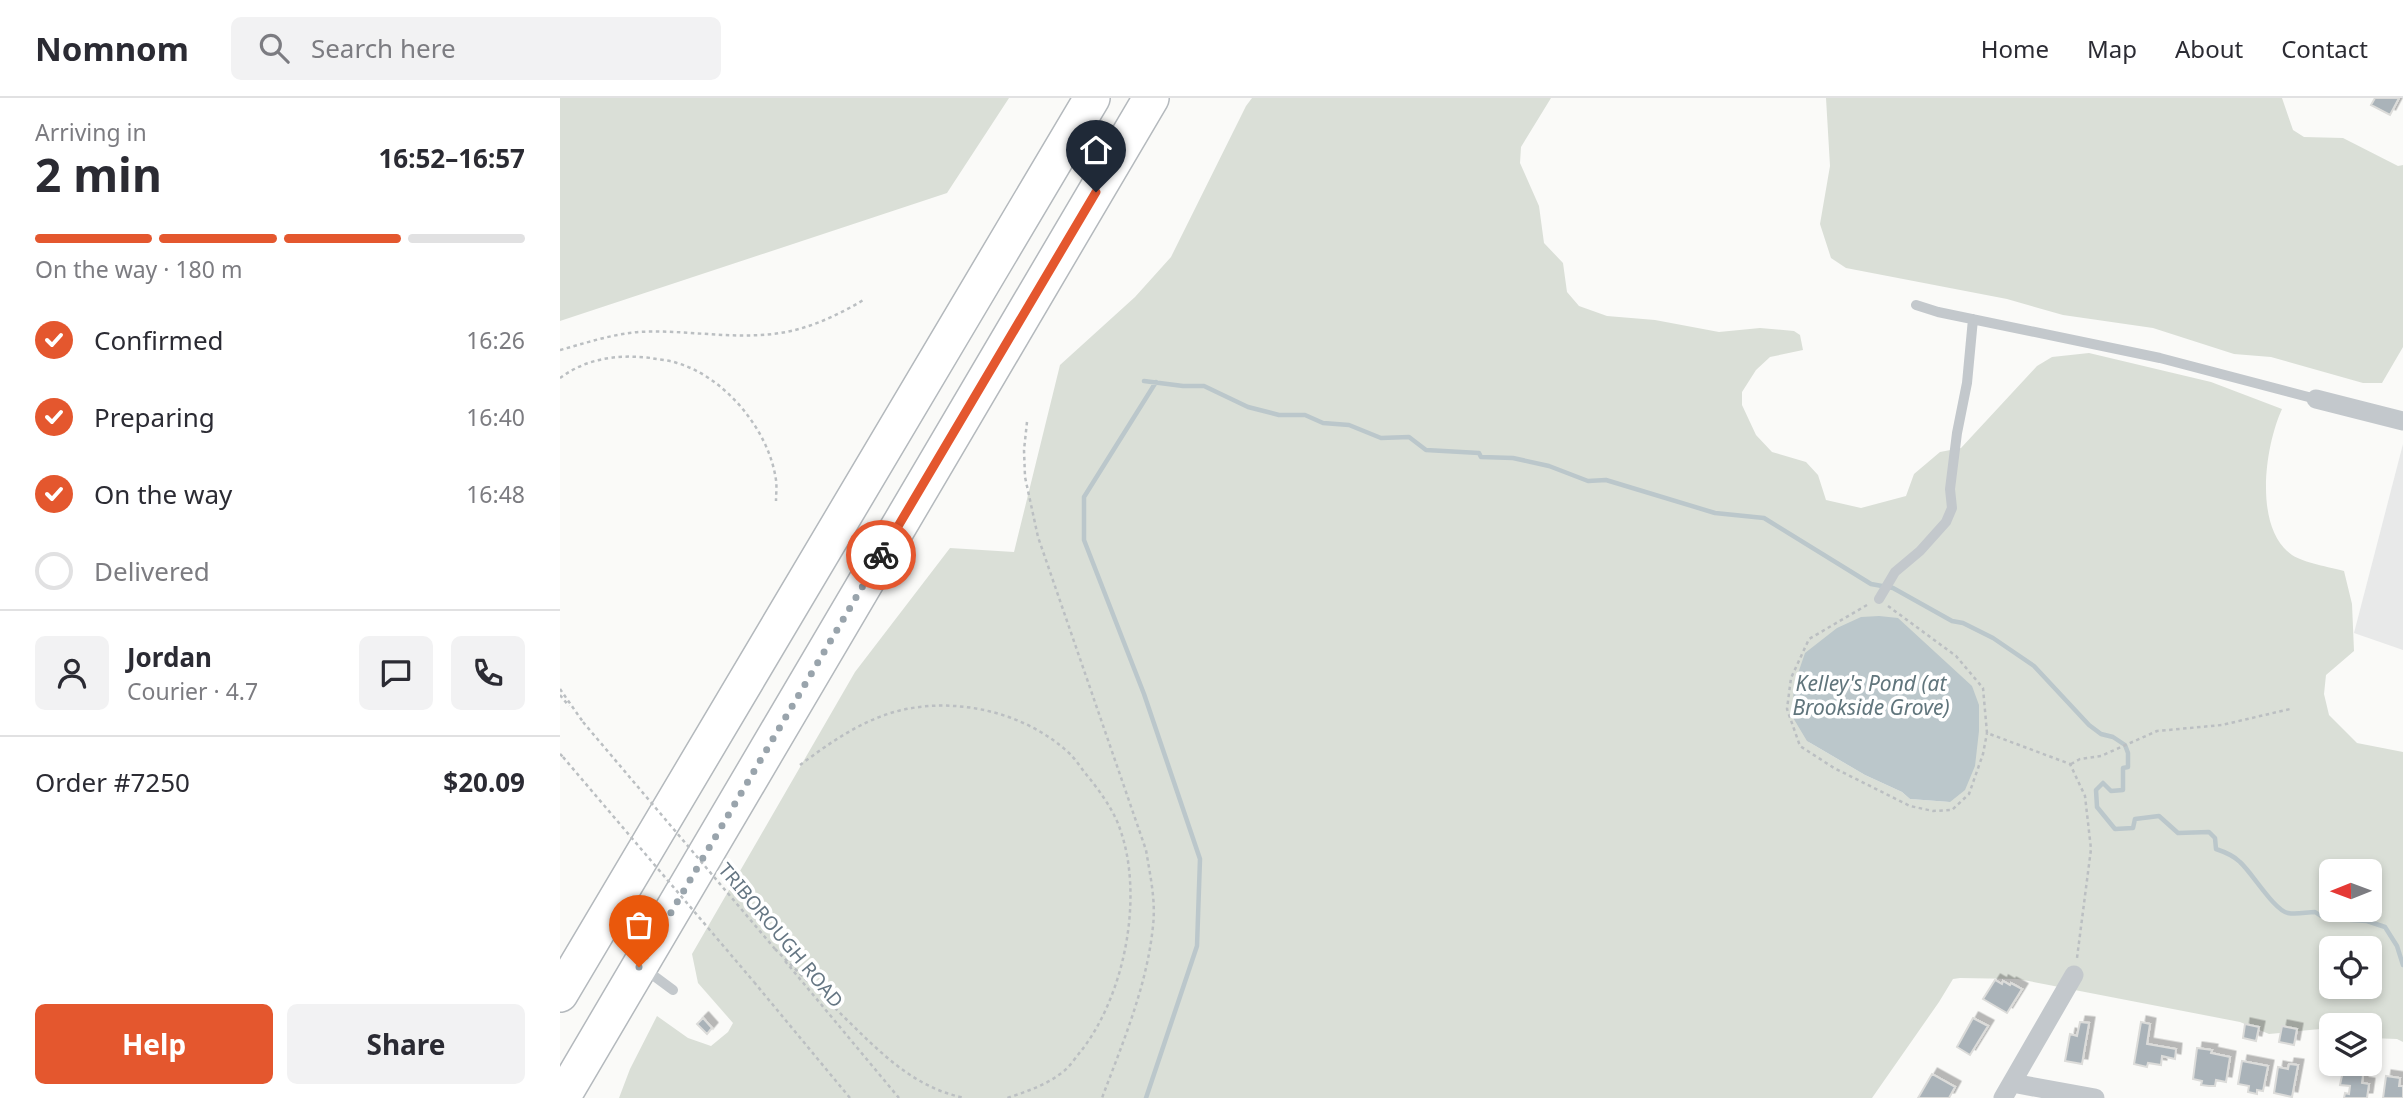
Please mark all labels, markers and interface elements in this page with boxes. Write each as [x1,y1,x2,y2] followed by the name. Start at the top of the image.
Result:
[231,17,721,80] search box
[35,26,189,71] text: Nomnom
[255,29,293,67] icon: search
[311,30,456,66] text: Search here
[1981,32,2049,65] text: Home
[2087,32,2137,65] text: Map
[2175,32,2243,65] text: About
[2281,32,2368,65] text: Contact
[35,116,147,148] text: Arriving in
[1066,120,1126,192] pin
[1077,131,1115,169] icon: home
[378,140,525,176] text: 16:52–16:57
[35,143,162,205] text: 2 min
[35,253,242,285] text: On the way · 180 m
[35,321,73,359] icon: check
[94,322,224,358] text: Confirmed
[466,324,525,356] text: 16:26
[35,398,73,436] icon: check
[94,399,215,435] text: Preparing
[466,401,525,433] text: 16:40
[35,475,73,513] icon: check
[94,476,232,512] text: On the way
[466,478,525,510] text: 16:48
[846,520,916,590] courier
[862,536,900,574] icon: bike
[94,553,210,589] text: Delivered
[35,636,109,710] button: person
[359,636,433,710] button: chat
[451,636,525,710] button: phone
[127,639,212,675] text: Jordan
[1792,669,1950,721] water label: Kelley's Pond (at Brookside Grove)
[127,675,258,707] text: Courier · 4.7
[35,764,190,800] text: Order #7250
[443,764,525,800] text: $20.09
[713,857,849,1013] street label: TRIBOROUGH ROAD
[2319,859,2382,922] north arrow
[2319,859,2382,1076] map controls
[609,895,669,967] pin
[620,906,658,944] icon: bag
[2319,936,2382,999] button: locate
[35,1004,273,1084] button: Help
[287,1004,525,1084] button: Share
[2319,1013,2382,1076] button: layers

